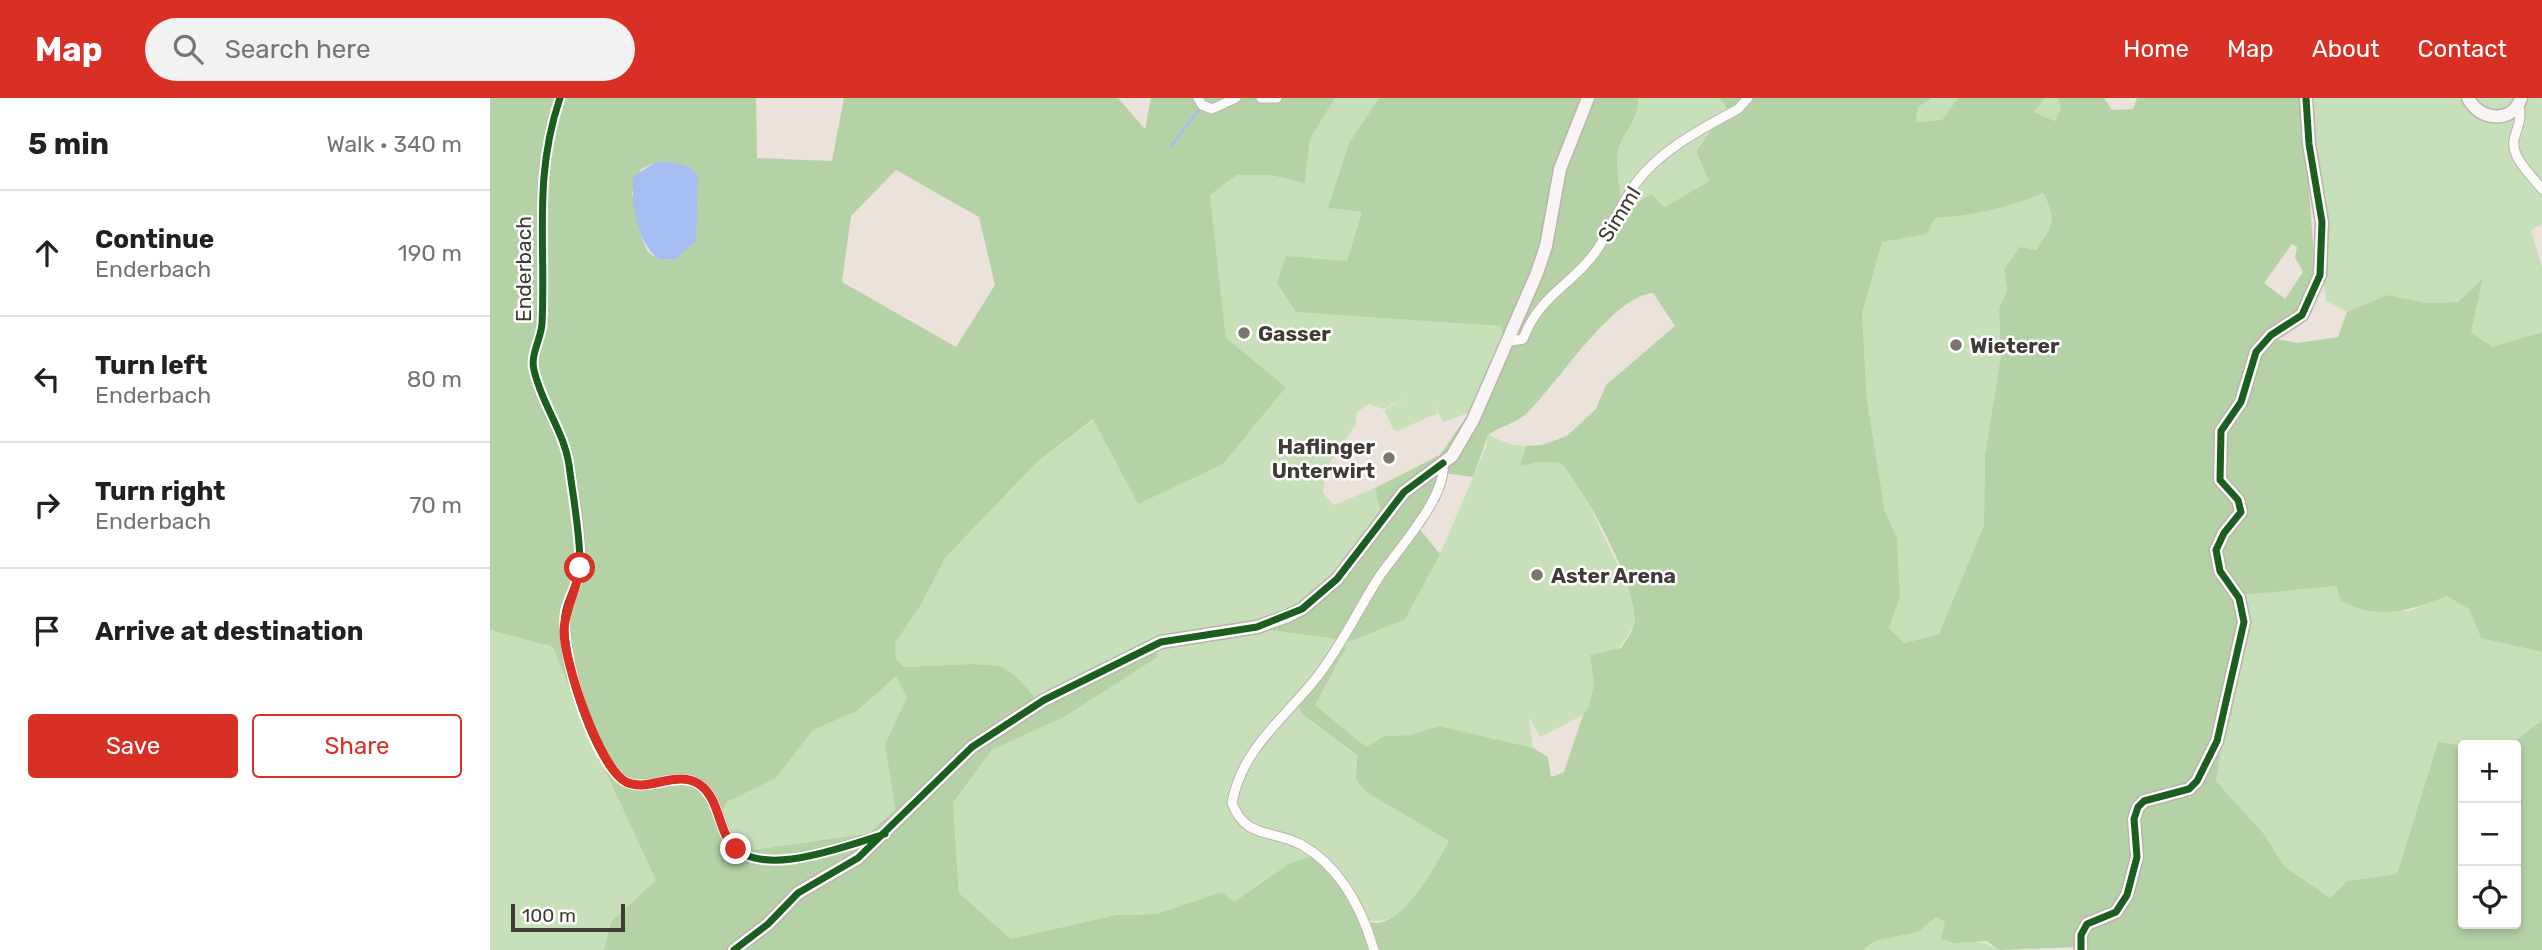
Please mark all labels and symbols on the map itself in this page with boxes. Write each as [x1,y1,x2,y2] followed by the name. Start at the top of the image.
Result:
[1592,182,1646,246] street label: Simml
[511,216,536,322] street label: Enderbach
[1258,321,1331,346] place label: Gasser
[1236,325,1252,341] marker: Gasser
[1970,333,2060,358] place label: Wieterer
[1948,337,1964,353] marker: Wieterer
[1272,434,1375,483] place label: Haflinger Unterwirt
[1381,450,1397,466] marker: Haflinger Unterwirt
[564,552,595,583] route start
[1551,563,1676,588] place label: Aster Arena
[1529,567,1545,583] marker: Aster Arena
[720,833,751,864] route end
[511,901,625,933] scale bar

